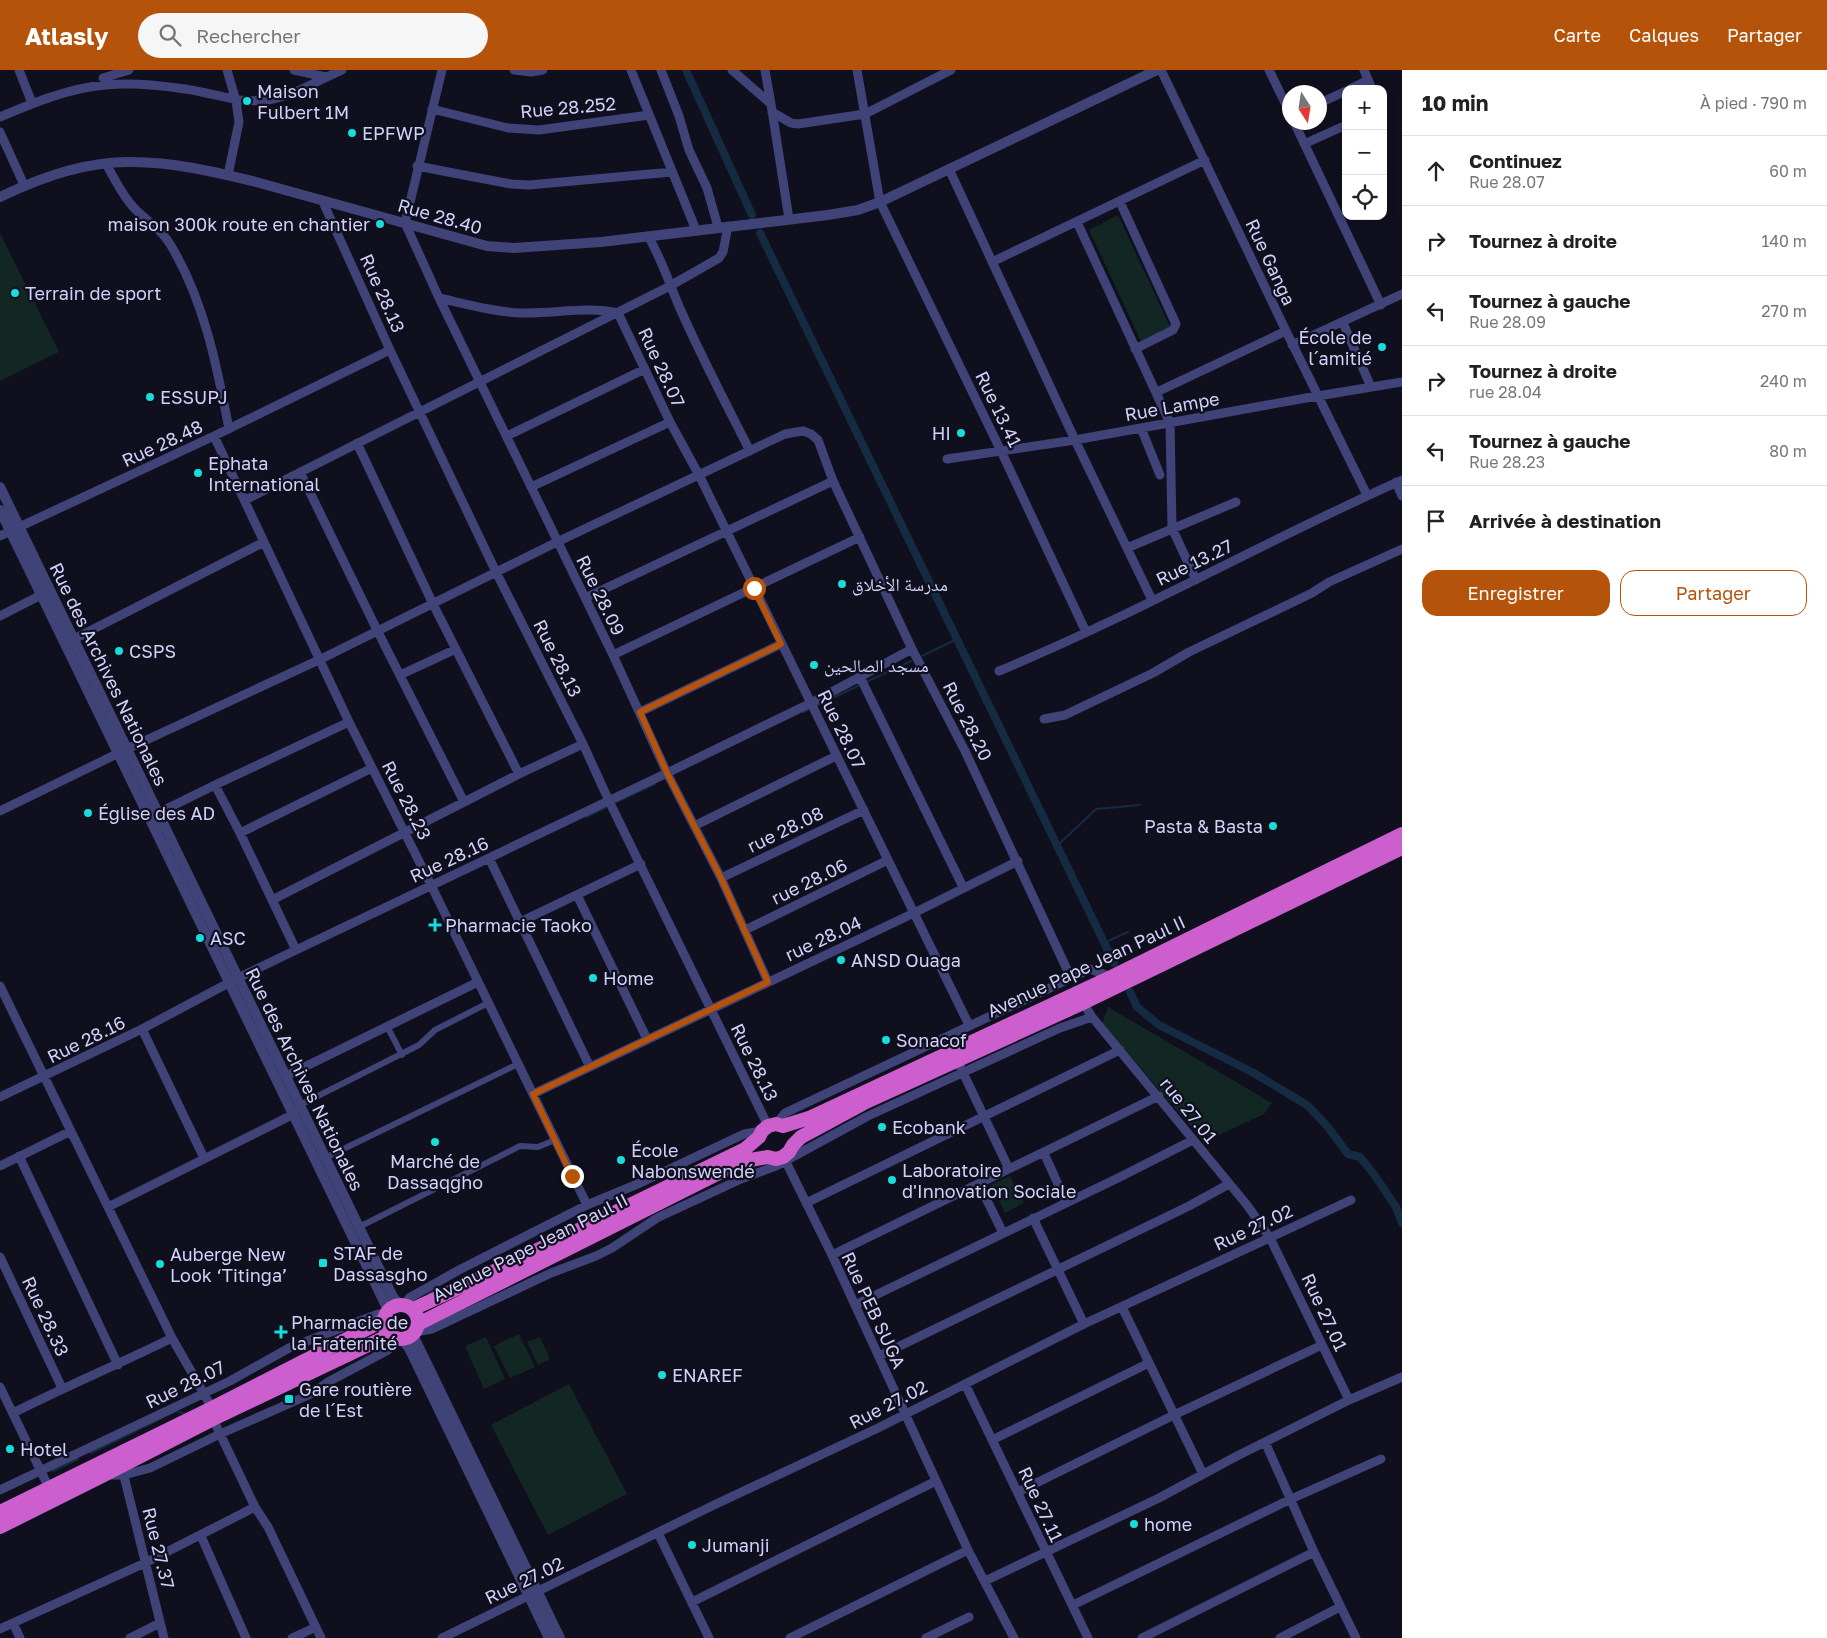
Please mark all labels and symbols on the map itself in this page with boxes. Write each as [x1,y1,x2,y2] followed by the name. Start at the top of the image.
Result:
[257,80,349,123] place label: Maison Fulbert 1M
[1282,85,1327,130] north arrow
[519,92,617,122] street label: Rue 28.252
[241,95,253,107] marker: Maison Fulbert 1M
[362,122,425,144] place label: EPFWP
[346,127,358,139] marker: EPFWP
[395,193,485,239] street label: Rue 28.40
[108,213,370,235] place label: maison 300k route en chantier
[1241,215,1301,309] street label: Rue Ganga
[374,218,386,230] marker: maison 300k route en chantier
[356,250,410,336] street label: Rue 28.13
[25,282,161,304] place label: Terrain de sport
[9,287,21,299] marker: Terrain de sport
[634,324,690,410] street label: Rue 28.07
[1299,326,1372,369] place label: École de l´amitié
[1376,341,1388,353] marker: École de l´amitié
[971,367,1027,451] street label: Rue 13.41
[160,386,228,408] place label: ESSUPJ
[1123,387,1221,425] street label: Rue Lampe
[144,391,156,403] marker: ESSUPJ
[118,415,206,471] street label: Rue 28.48
[932,422,951,444] place label: HI
[955,427,967,439] marker: HI
[208,452,320,495] place label: Ephata International
[192,467,204,479] marker: Ephata International
[1152,534,1236,590] street label: Rue 13.27
[572,551,630,639] street label: Rue 28.09
[45,559,173,789] street label: Rue des Archives Nationales
[852,573,948,596] place label: مدرسة الأخلاق
[743,577,766,600] route start
[836,578,848,590] marker: مدرسة الأخلاق
[529,616,587,700] street label: Rue 28.13
[129,640,176,662] place label: CSPS
[113,645,125,657] marker: CSPS
[824,654,929,677] place label: مسجد الصالحين
[808,659,820,671] marker: مسجد الصالحين
[939,678,997,764] street label: Rue 28.20
[813,686,871,772] street label: Rue 28.07
[378,757,436,843] street label: Rue 28.23
[743,801,827,857] street label: rue 28.08
[98,802,215,824] place label: Église des AD
[82,807,94,819] marker: Église des AD
[1144,815,1263,837] place label: Pasta & Basta
[1267,820,1279,832] marker: Pasta & Basta
[406,831,492,887] street label: Rue 28.16
[767,853,851,909] street label: rue 28.06
[983,910,1189,1022] street label: Avenue Pape Jean Paul II
[781,911,865,965] street label: rue 28.04
[445,914,592,936] place label: Pharmacie Taoko
[429,919,441,931] marker: Pharmacie Taoko
[210,927,246,949] place label: ASC
[194,932,206,944] marker: ASC
[851,949,961,971] place label: ANSD Ouaga
[835,954,847,966] marker: ANSD Ouaga
[241,964,369,1194] street label: Rue des Archives Nationales
[603,967,654,989] place label: Home
[587,972,599,984] marker: Home
[43,1011,129,1067] street label: Rue 28.16
[727,1020,783,1104] street label: Rue 28.13
[896,1029,967,1051] place label: Sonacof
[880,1034,892,1046] marker: Sonacof
[1156,1073,1222,1147] street label: rue 27.01
[892,1116,966,1138] place label: Ecobank
[876,1121,888,1133] marker: Ecobank
[429,1136,441,1148] marker: Marché de Dassaqgho
[631,1139,755,1182] place label: École Nabonswendé
[387,1150,483,1193] place label: Marché de Dassaqgho
[615,1154,627,1166] marker: École Nabonswendé
[902,1159,1076,1202] place label: Laboratoire d'Innovation Sociale
[561,1165,584,1188] route end
[886,1174,898,1186] marker: Laboratoire d'Innovation Sociale
[429,1188,631,1306] street label: Avenue Pape Jean Paul II
[1210,1199,1296,1255] street label: Rue 27.02
[333,1242,428,1285] place label: STAF de Dassasgho
[170,1243,287,1286] place label: Auberge New Look ‘Titinga’
[837,1248,911,1372] street label: Rue PEB SUGA
[317,1257,329,1269] marker: STAF de Dassasgho
[154,1258,166,1270] marker: Auberge New Look ‘Titinga’
[1297,1270,1353,1354] street label: Rue 27.01
[18,1273,74,1359] street label: Rue 28.33
[291,1311,408,1354] place label: Pharmacie de la Fraternité
[275,1326,287,1338] marker: Pharmacie de la Fraternité
[142,1355,228,1413] street label: Rue 28.07
[672,1364,743,1386] place label: ENAREF
[656,1369,668,1381] marker: ENAREF
[845,1375,931,1433] street label: Rue 27.02
[299,1378,412,1421] place label: Gare routière de l´Est
[283,1393,295,1405] marker: Gare routière de l´Est
[20,1438,68,1460] place label: Hotel
[4,1443,16,1455] marker: Hotel
[1014,1463,1068,1545] street label: Rue 27.11
[138,1505,180,1591] street label: Rue 27.37
[1144,1513,1192,1535] place label: home
[1128,1518,1140,1530] marker: home
[702,1534,770,1556] place label: Jumanji
[686,1539,698,1551] marker: Jumanji
[481,1552,567,1608] street label: Rue 27.02

